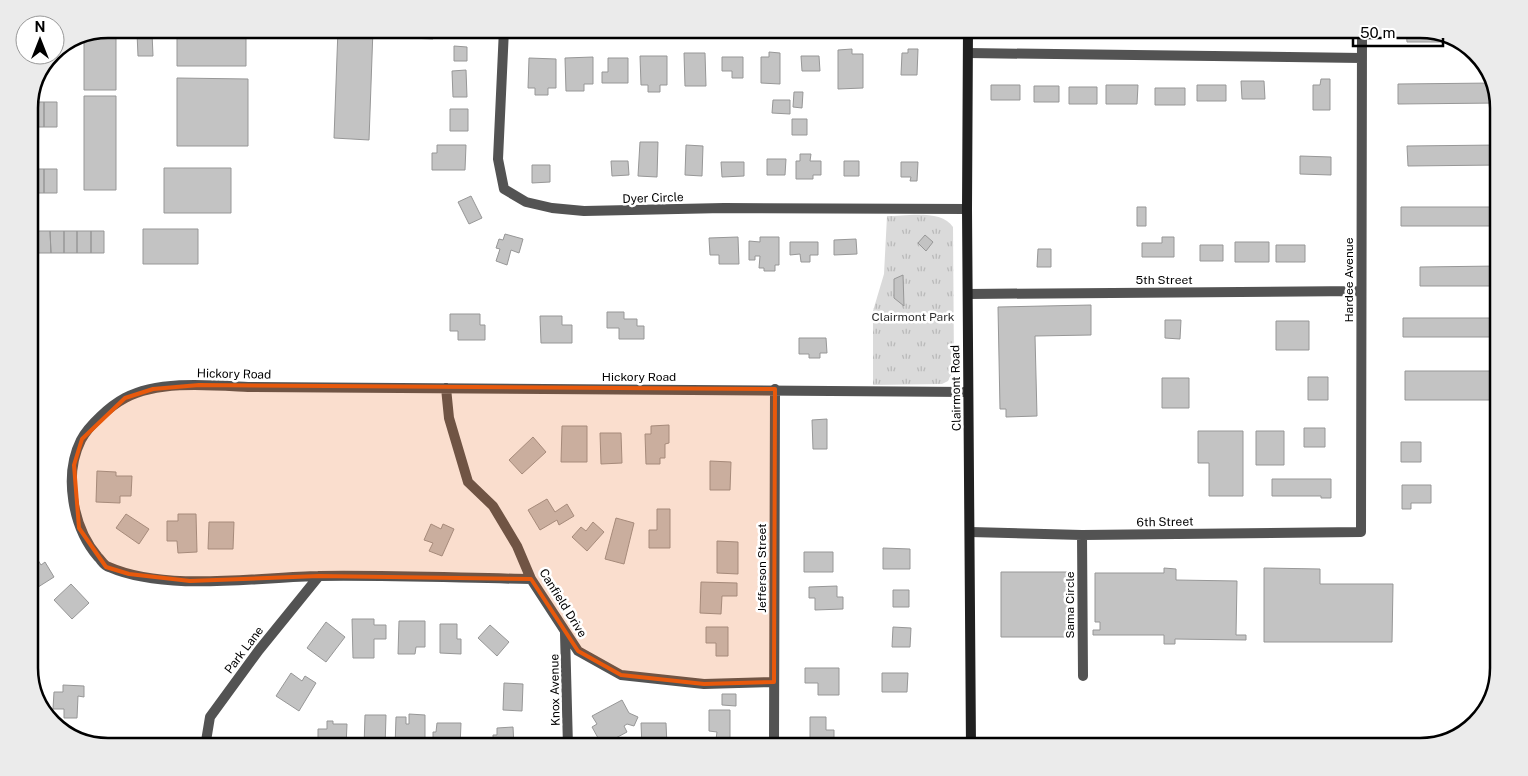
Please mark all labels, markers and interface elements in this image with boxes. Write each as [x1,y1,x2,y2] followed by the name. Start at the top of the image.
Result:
[15,15,65,65] north arrow
[1353,15,1443,47] scale bar
[35,19,45,35] text: N
[1360,24,1395,41] text: 50 m
[622,190,684,206] street label: Dyer Circle
[1342,237,1356,323] street label: Hardee Avenue
[1135,273,1193,287] street label: 5th Street
[871,310,955,324] park label: Clairmont Park
[948,345,964,431] street label: Clairmont Road
[197,366,271,382] street label: Hickory Road
[602,370,676,384] street label: Hickory Road
[1136,514,1194,529] street label: 6th Street
[755,523,769,613] street label: Jefferson Street
[536,566,590,640] street label: Canfield Drive
[1063,571,1077,639] street label: Sama Circle
[222,623,266,676] street label: Park Lane
[547,653,563,726] street label: Knox Avenue

